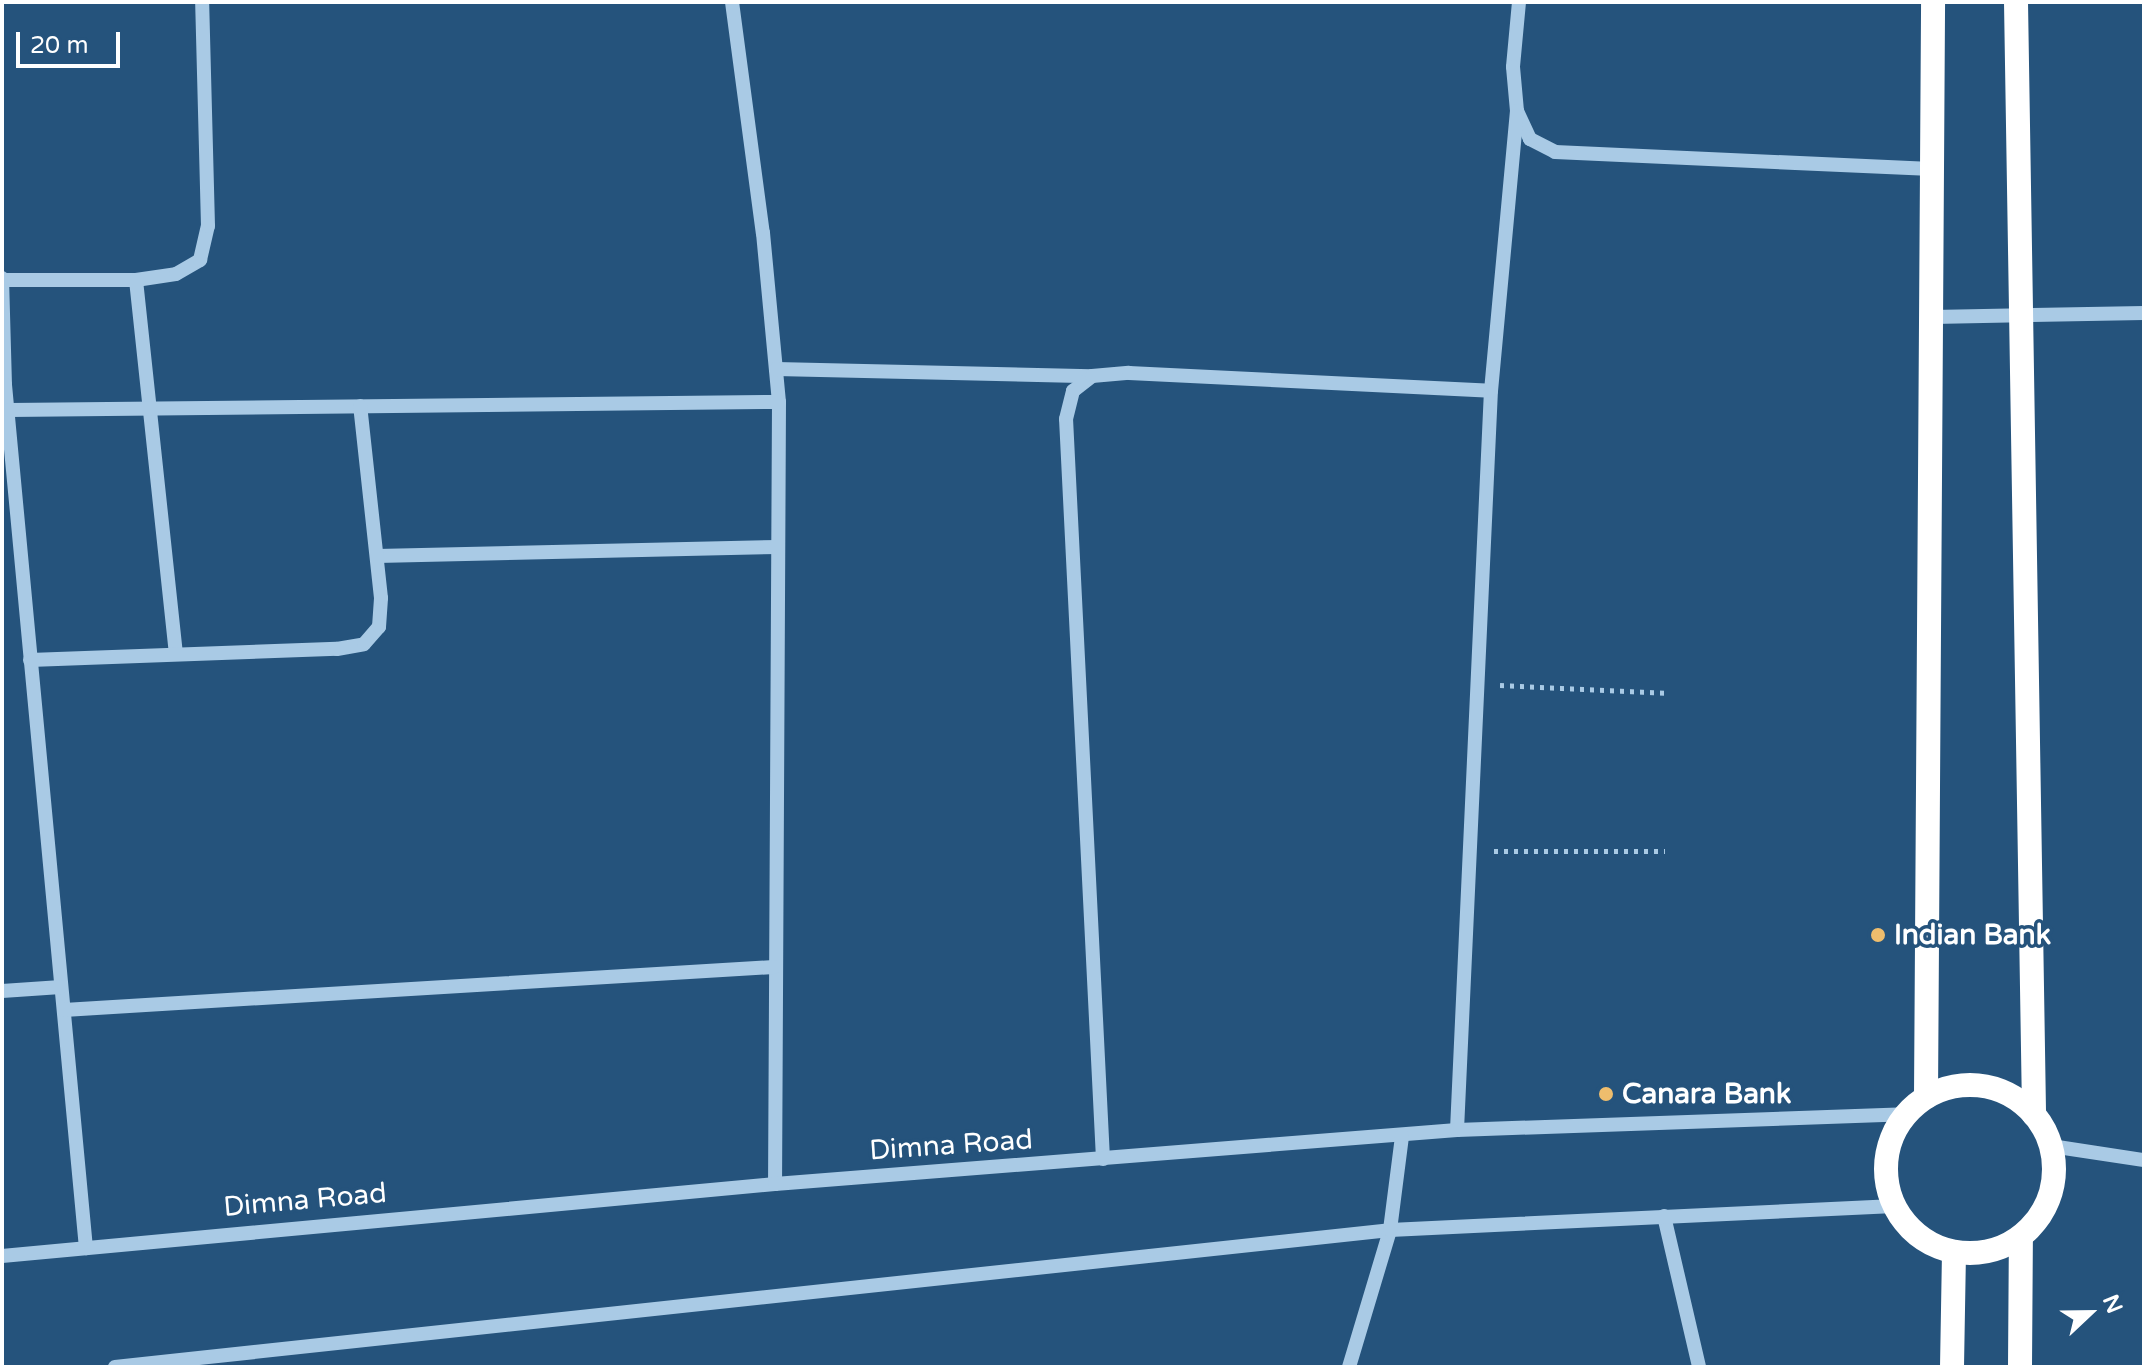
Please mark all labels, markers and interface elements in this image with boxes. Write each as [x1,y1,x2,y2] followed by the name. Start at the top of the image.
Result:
[20,16,124,66] scale bar
[30,31,88,60] text: 20 m
[1894,918,2051,952] place label: Indian Bank
[1869,926,1887,944] marker: Indian Bank
[1622,1077,1791,1111] place label: Canara Bank
[1597,1085,1615,1103] marker: Canara Bank
[868,1123,1034,1167] street label: Dimna Road
[222,1176,388,1224] street label: Dimna Road
[2050,1273,2130,1353] north arrow
[2097,1291,2128,1317] text: N

